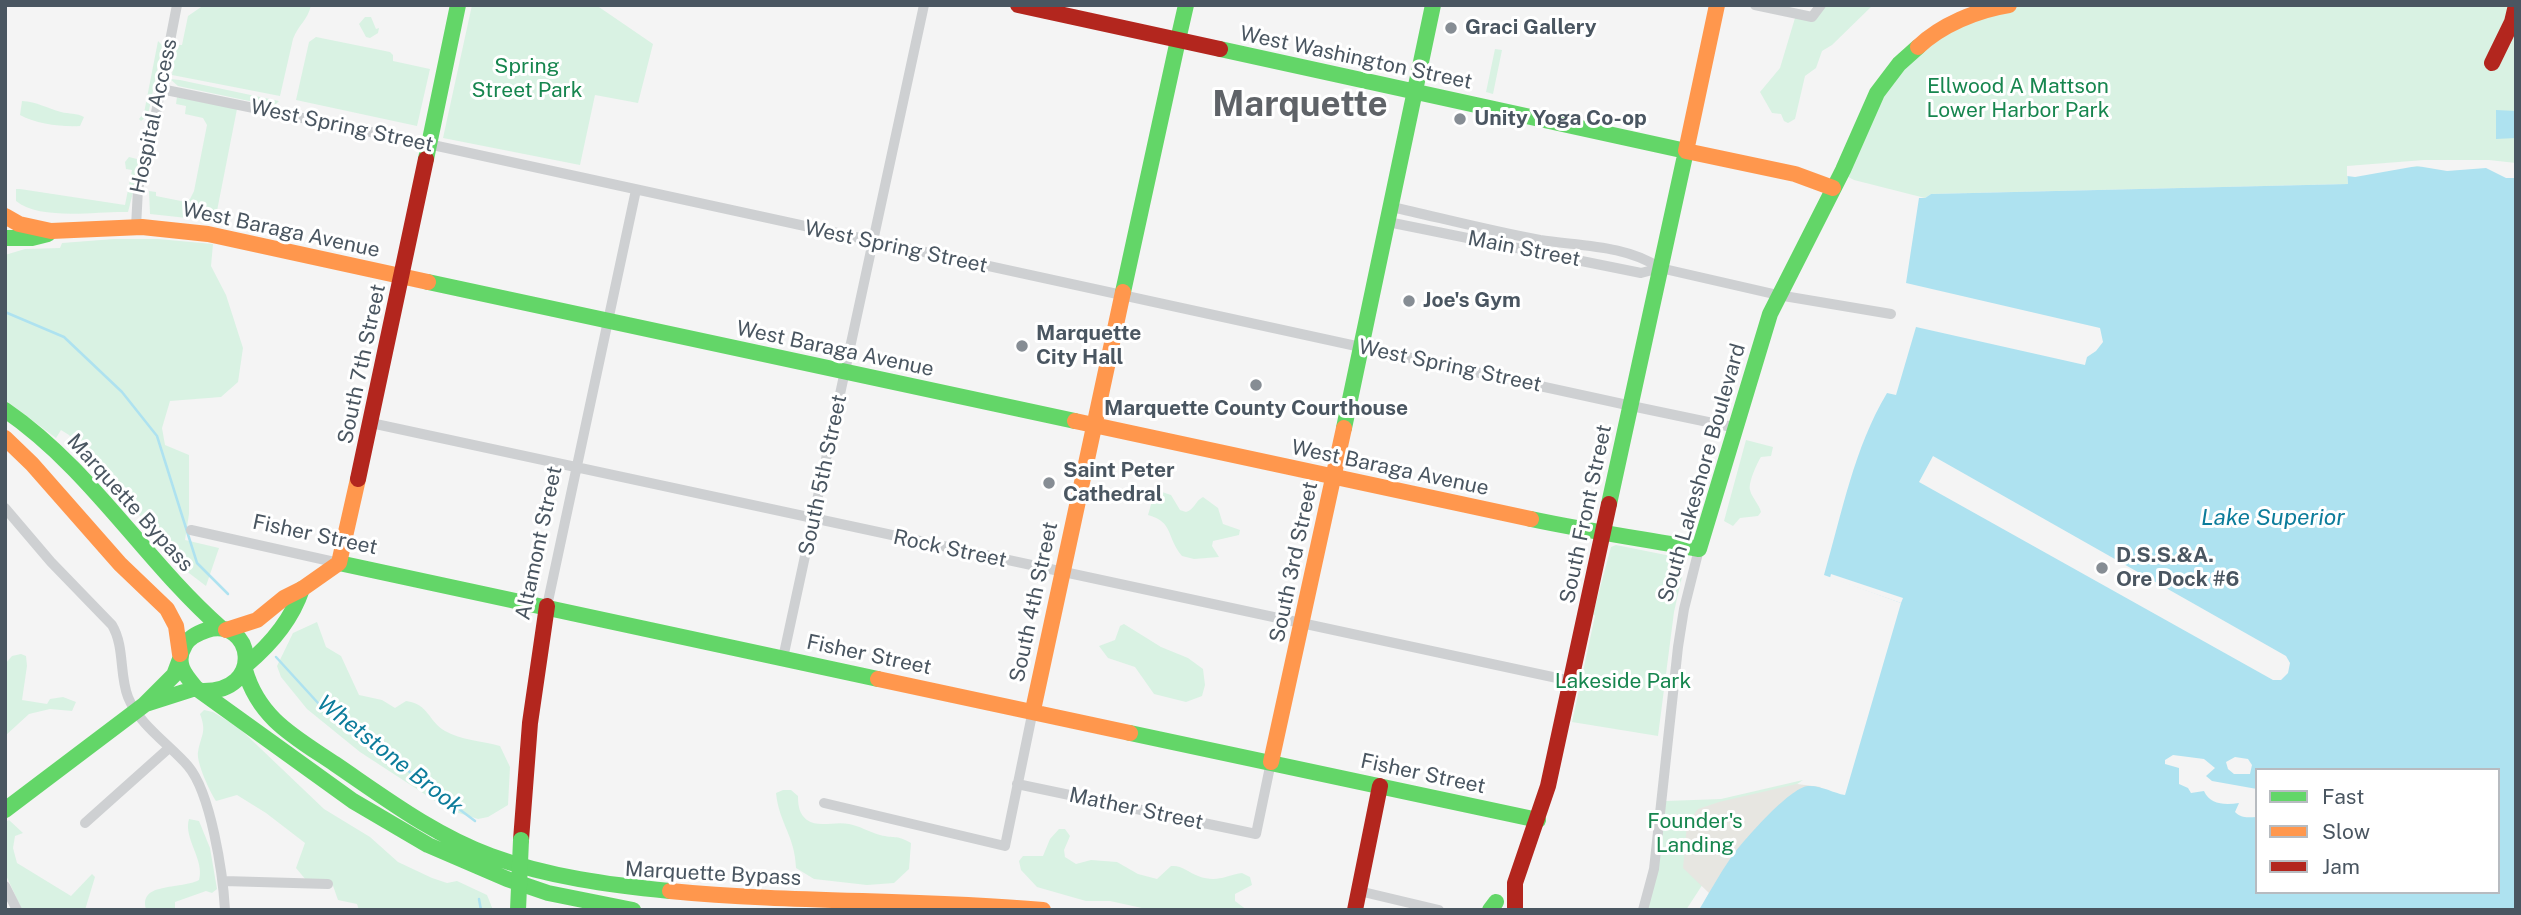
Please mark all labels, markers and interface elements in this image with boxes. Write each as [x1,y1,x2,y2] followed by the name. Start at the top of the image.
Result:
[1465,15,1597,41] place label: Graci Gallery
[1443,20,1459,36] marker: Graci Gallery
[1238,21,1474,95] street label: West Washington Street
[125,36,183,196] street label: Hospital Access
[471,54,583,104] park label: Spring Street Park
[1926,74,2110,124] park label: Ellwood A Mattson Lower Harbor Park
[1212,84,1388,126] district label: Marquette
[248,94,436,158] street label: West Spring Street
[1474,106,1647,132] place label: Unity Yoga Co-op
[1452,111,1468,127] marker: Unity Yoga Co-op
[180,197,382,263] street label: West Baraga Avenue
[802,215,990,279] street label: West Spring Street
[1466,226,1582,272] street label: Main Street
[333,282,391,446] street label: South 7th Street
[1423,288,1521,314] place label: Joe's Gym
[1401,293,1417,309] marker: Joe's Gym
[734,316,936,382] street label: West Baraga Avenue
[1036,321,1141,371] place label: Marquette City Hall
[1356,334,1544,398] street label: West Spring Street
[1014,338,1030,354] marker: Marquette City Hall
[1653,341,1751,605] street label: South Lakeshore Boulevard
[1248,377,1264,393] marker: Marquette County Courthouse
[794,392,852,558] street label: South 5th Street
[1104,396,1408,422] place label: Marquette County Courthouse
[1555,422,1617,606] street label: South Front Street
[62,429,198,577] street label: Marquette Bypass
[1289,435,1491,501] street label: West Baraga Avenue
[1063,458,1175,508] place label: Saint Peter Cathedral
[510,464,568,622] street label: Altamont Street
[1041,475,1057,491] marker: Saint Peter Cathedral
[1265,479,1323,645] street label: South 3rd Street
[2201,504,2345,532] water label: Lake Superior
[250,509,380,561] street label: Fisher Street
[1005,519,1063,685] street label: South 4th Street
[891,525,1009,573] street label: Rock Street
[2116,543,2239,593] place label: D.S.S.&A. Ore Dock #6
[2094,560,2110,576] marker: D.S.S.&A. Ore Dock #6
[804,629,934,681] street label: Fisher Street
[1555,669,1691,695] park label: Lakeside Park
[311,689,469,821] water label: Whetstone Brook
[1358,748,1488,800] street label: Fisher Street
[2255,768,2500,894] legend
[1067,782,1205,836] street label: Mather Street
[2322,784,2364,809] text: Fast
[1647,809,1743,859] park label: Founder's Landing
[2322,819,2370,844] text: Slow
[2322,854,2360,879] text: Jam
[624,857,802,891] street label: Marquette Bypass

